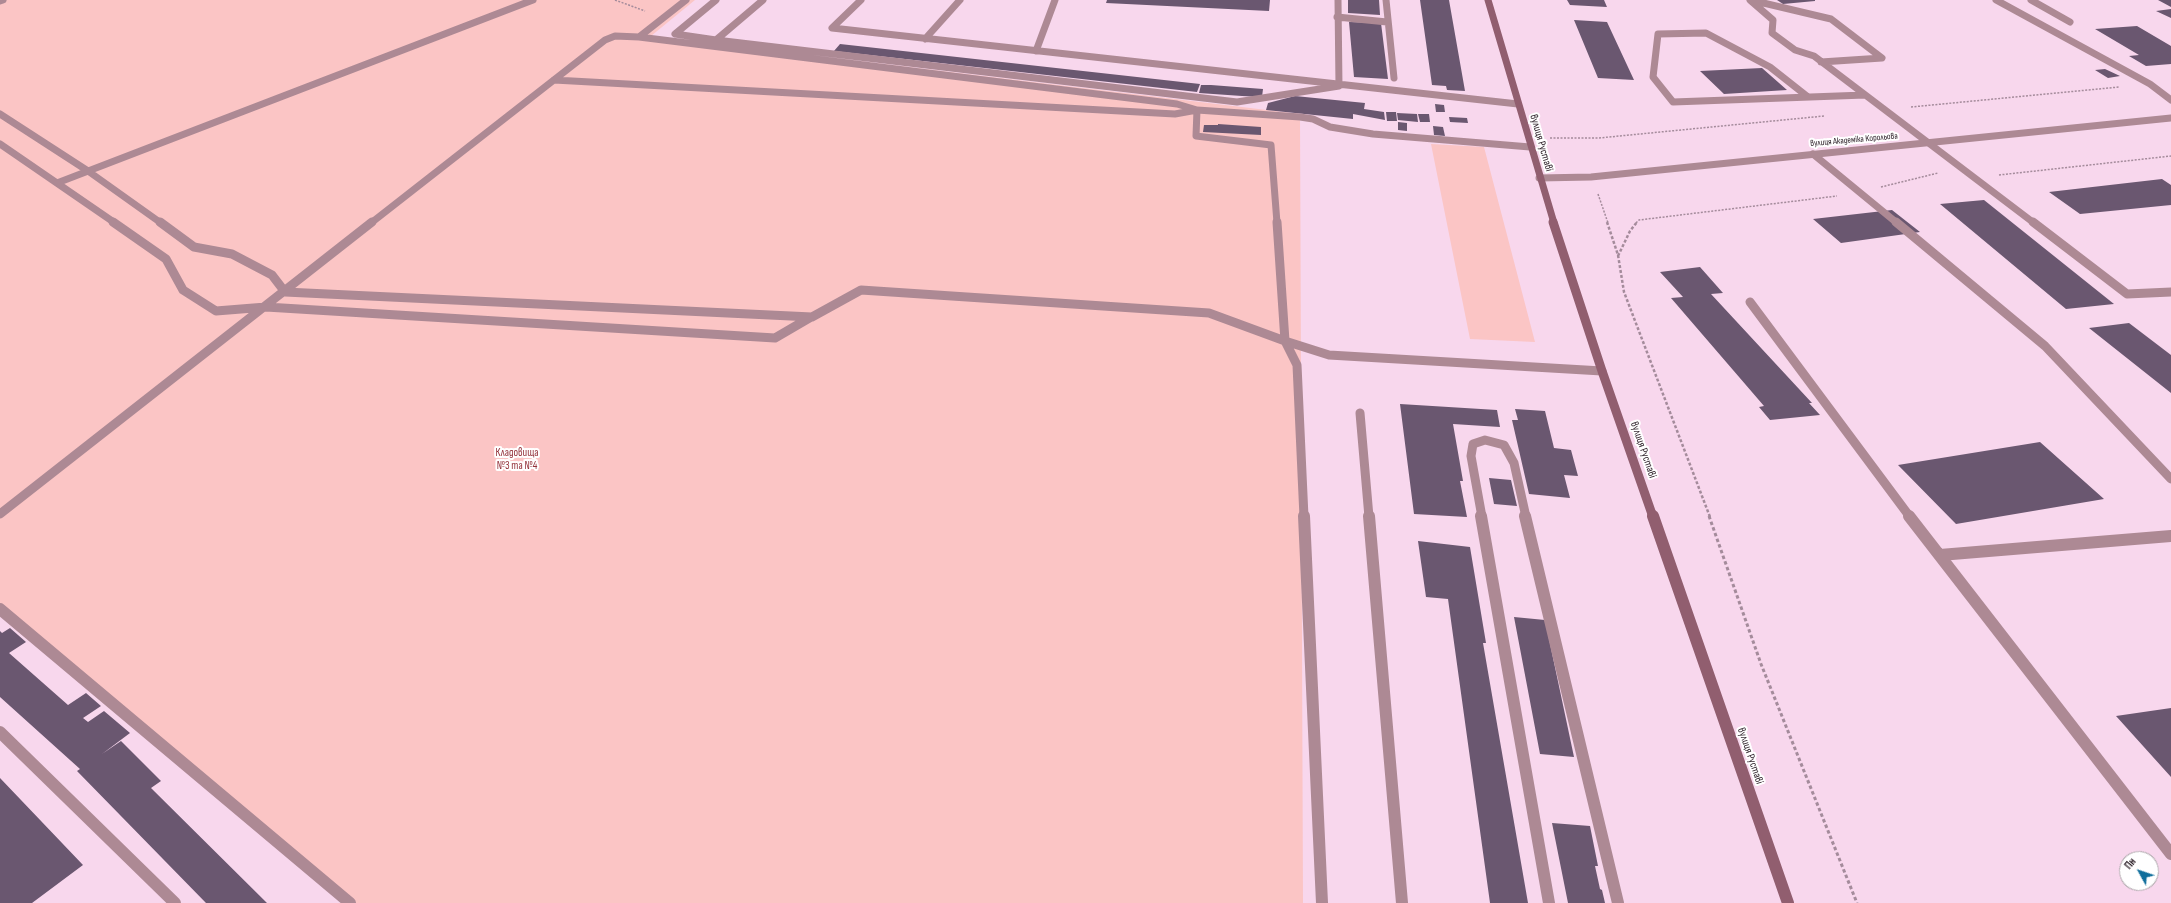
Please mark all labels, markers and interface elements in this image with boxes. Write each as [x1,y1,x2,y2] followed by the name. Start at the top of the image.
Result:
[1527,113,1555,173] street label: вулиця Руставі
[1810,131,1898,149] street label: вулиця Академіка Корольова
[1627,420,1659,480] street label: вулиця Руставі
[496,446,538,472] park label: Кладовища №3 та №4
[1734,726,1766,786] street label: вулиця Руставі
[2119,851,2159,891] north arrow
[2122,855,2139,872] text: Пн

